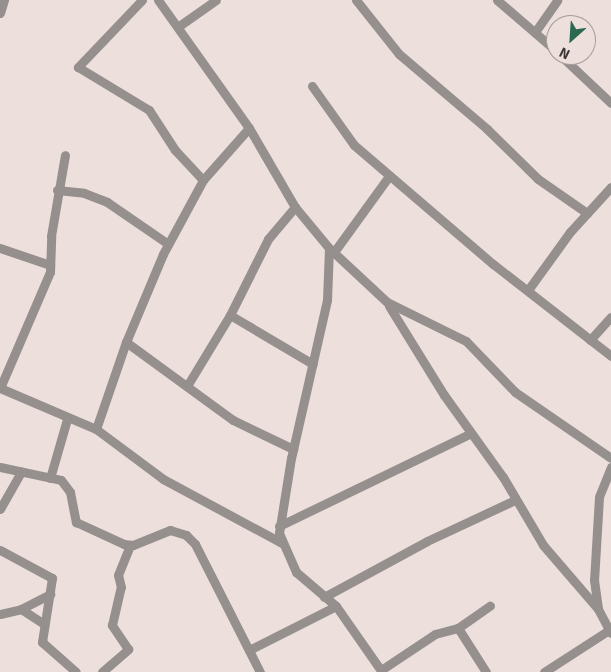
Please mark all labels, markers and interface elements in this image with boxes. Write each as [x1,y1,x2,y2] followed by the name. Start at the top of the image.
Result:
[546,15,596,65] north arrow
[557,43,573,63] text: N

